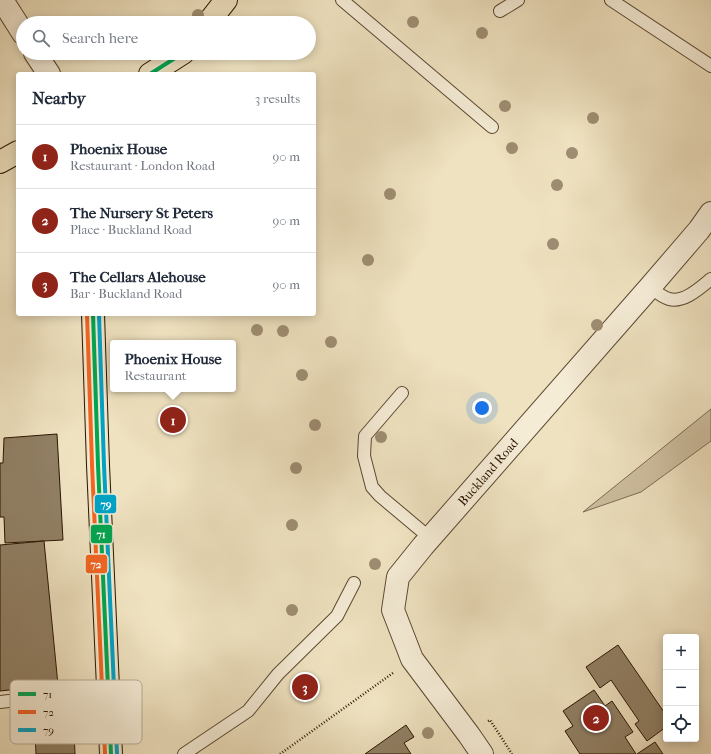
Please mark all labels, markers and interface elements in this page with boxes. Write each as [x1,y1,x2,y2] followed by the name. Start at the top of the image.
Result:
[16,16,316,60] search box
[30,27,52,49] icon: search
[62,29,138,47] text: Search here
[32,88,86,108] text: Nearby
[255,91,300,106] text: 3 results
[70,140,167,158] text: Phoenix House
[43,149,47,164] text: 1
[272,149,300,164] text: 90 m
[70,158,215,173] text: Restaurant · London Road
[70,204,213,222] text: The Nursery St Peters
[42,213,48,228] text: 2
[272,213,300,228] text: 90 m
[70,222,192,237] text: Place · Buckland Road
[70,268,206,286] text: The Cellars Alehouse
[42,277,48,292] text: 3
[272,277,300,292] text: 90 m
[70,286,182,301] text: Bar · Buckland Road
[110,340,236,392] popup
[124,350,222,368] text: Phoenix House
[124,368,186,383] text: Restaurant
[472,398,492,418] your location
[160,405,186,435] pin: 1
[455,435,522,509] street label: Buckland Road
[94,494,117,514] line badge: 79
[99,498,112,511] text: 79
[90,524,113,544] line badge: 71
[95,528,106,541] text: 71
[85,554,108,574] line badge: 72
[90,558,102,571] text: 72
[663,634,699,742] map controls
[663,634,699,670] button: +
[663,670,699,706] button: −
[292,672,318,702] pin: 3
[10,680,142,744] legend
[43,688,52,701] text: 71
[583,703,609,733] pin: 2
[43,706,54,719] text: 72
[663,706,699,742] button: locate
[43,724,54,737] text: 79

